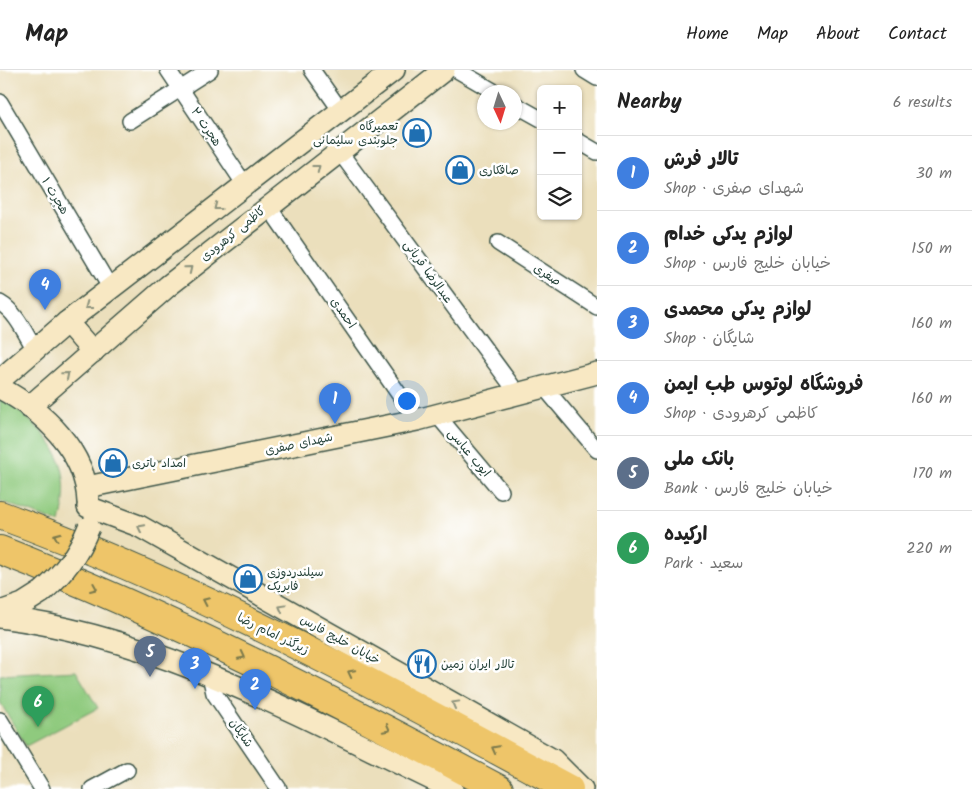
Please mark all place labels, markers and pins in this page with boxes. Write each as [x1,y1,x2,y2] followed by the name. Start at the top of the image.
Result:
[313,117,398,150] place label: تعمیرگاه جلوبندی سلیمانی
[402,118,432,148] shop icon: تعمیرگاه جلوبندی سلیمانی
[445,155,475,185] shop icon: صافکاری
[479,161,519,180] place label: صافکاری
[29,269,61,310] pin: 4
[319,383,351,424] pin: 1
[98,448,128,478] shop icon: امداد باتری
[132,454,186,473] place label: امداد باتری
[267,563,323,596] place label: سیلندردوزی فابریک
[233,564,263,594] shop icon: سیلندردوزی فابریک
[134,636,166,677] pin: 5
[179,648,211,689] pin: 3
[407,649,437,679] restaurant icon: تالار ایران زمین
[441,655,515,674] place label: تالار ایران زمین
[239,669,271,710] pin: 2
[22,686,54,727] pin: 6

